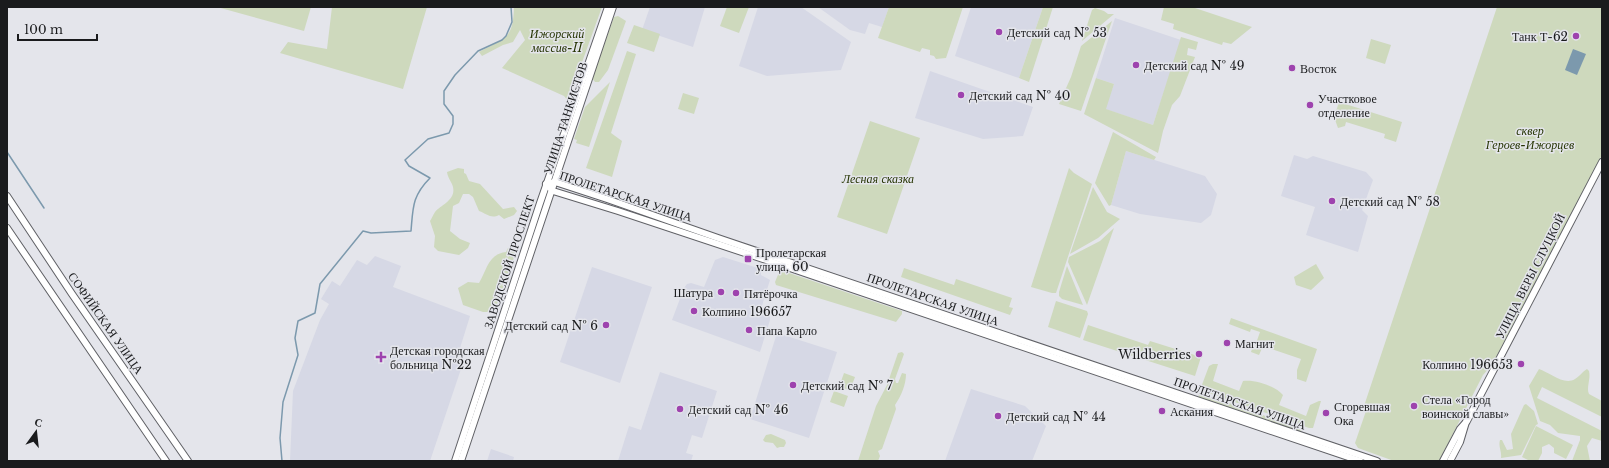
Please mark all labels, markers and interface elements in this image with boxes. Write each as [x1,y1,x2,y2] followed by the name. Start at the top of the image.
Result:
[18,16,97,42] scale bar
[24,22,63,37] text: 100 m
[1007,25,1107,40] place label: Детский сад № 53
[529,26,584,55] park label: Ижорский массив-II
[994,27,1004,37] marker: Детский сад № 53
[1512,29,1568,44] place label: Танк Т-62
[1571,31,1581,41] marker: Танк Т-62
[1144,58,1244,73] place label: Детский сад № 49
[540,60,590,176] street label: УЛИЦА ТАНКИСТОВ
[1131,60,1141,70] marker: Детский сад № 49
[1300,61,1337,76] place label: Восток
[1287,63,1297,73] marker: Восток
[969,88,1070,103] place label: Детский сад № 40
[956,90,966,100] marker: Детский сад № 40
[1318,91,1377,120] place label: Участковое отделение
[1305,100,1315,110] marker: Участковое отделение
[1485,123,1574,152] park label: сквер Героев-Ижорцев
[558,167,695,225] street label: ПРОЛЕТАРСКАЯ УЛИЦА
[841,171,914,186] park label: Лесная сказка
[480,193,538,330] street label: ЗАВОДСКОЙ ПРОСПЕКТ
[1340,194,1440,209] place label: Детский сад № 58
[1327,196,1337,206] marker: Детский сад № 58
[1492,211,1568,341] street label: УЛИЦА ВЕРЫ СЛУЦКОЙ
[756,245,827,274] place label: Пролетарская улица, 60
[743,254,753,264] marker: Пролетарская улица, 60
[65,269,147,377] street label: СОФИЙСКАЯ УЛИЦА
[865,269,1001,329] street label: ПРОЛЕТАРСКАЯ УЛИЦА
[673,285,714,300] place label: Шатура
[744,286,798,301] place label: Пятёрочка
[716,287,726,297] marker: Шатура
[731,288,741,298] marker: Пятёрочка
[702,304,792,319] place label: Колпино 196657
[689,306,699,316] marker: Колпино 196657
[505,318,598,333] place label: Детский сад № 6
[601,320,611,330] marker: Детский сад № 6
[757,323,817,338] place label: Папа Карло
[744,325,754,335] marker: Папа Карло
[1235,336,1275,351] place label: Магнит
[1222,338,1232,348] marker: Магнит
[390,343,485,372] place label: Детская городская больница №22
[1117,347,1191,362] place label: Wildberries
[1194,349,1204,359] marker: Wildberries
[375,351,387,363] marker: Детская городская больница №22
[1422,357,1513,372] place label: Колпино 196653
[1516,359,1526,369] marker: Колпино 196653
[1172,373,1308,433] street label: ПРОЛЕТАРСКАЯ УЛИЦА
[801,378,894,393] place label: Детский сад № 7
[788,380,798,390] marker: Детский сад № 7
[1422,392,1509,421] place label: Стела «Город воинской славы»
[1334,399,1390,428] place label: Сгоревшая Ока
[1409,401,1419,411] marker: Стела «Город воинской славы»
[688,402,789,417] place label: Детский сад № 46
[675,404,685,414] marker: Детский сад № 46
[1170,404,1214,419] place label: Аскания
[1157,406,1167,416] marker: Аскания
[1321,408,1331,418] marker: Сгоревшая Ока
[1006,409,1106,424] place label: Детский сад № 44
[993,411,1003,421] marker: Детский сад № 44
[16,412,56,452] north arrow
[33,415,44,430] text: С

